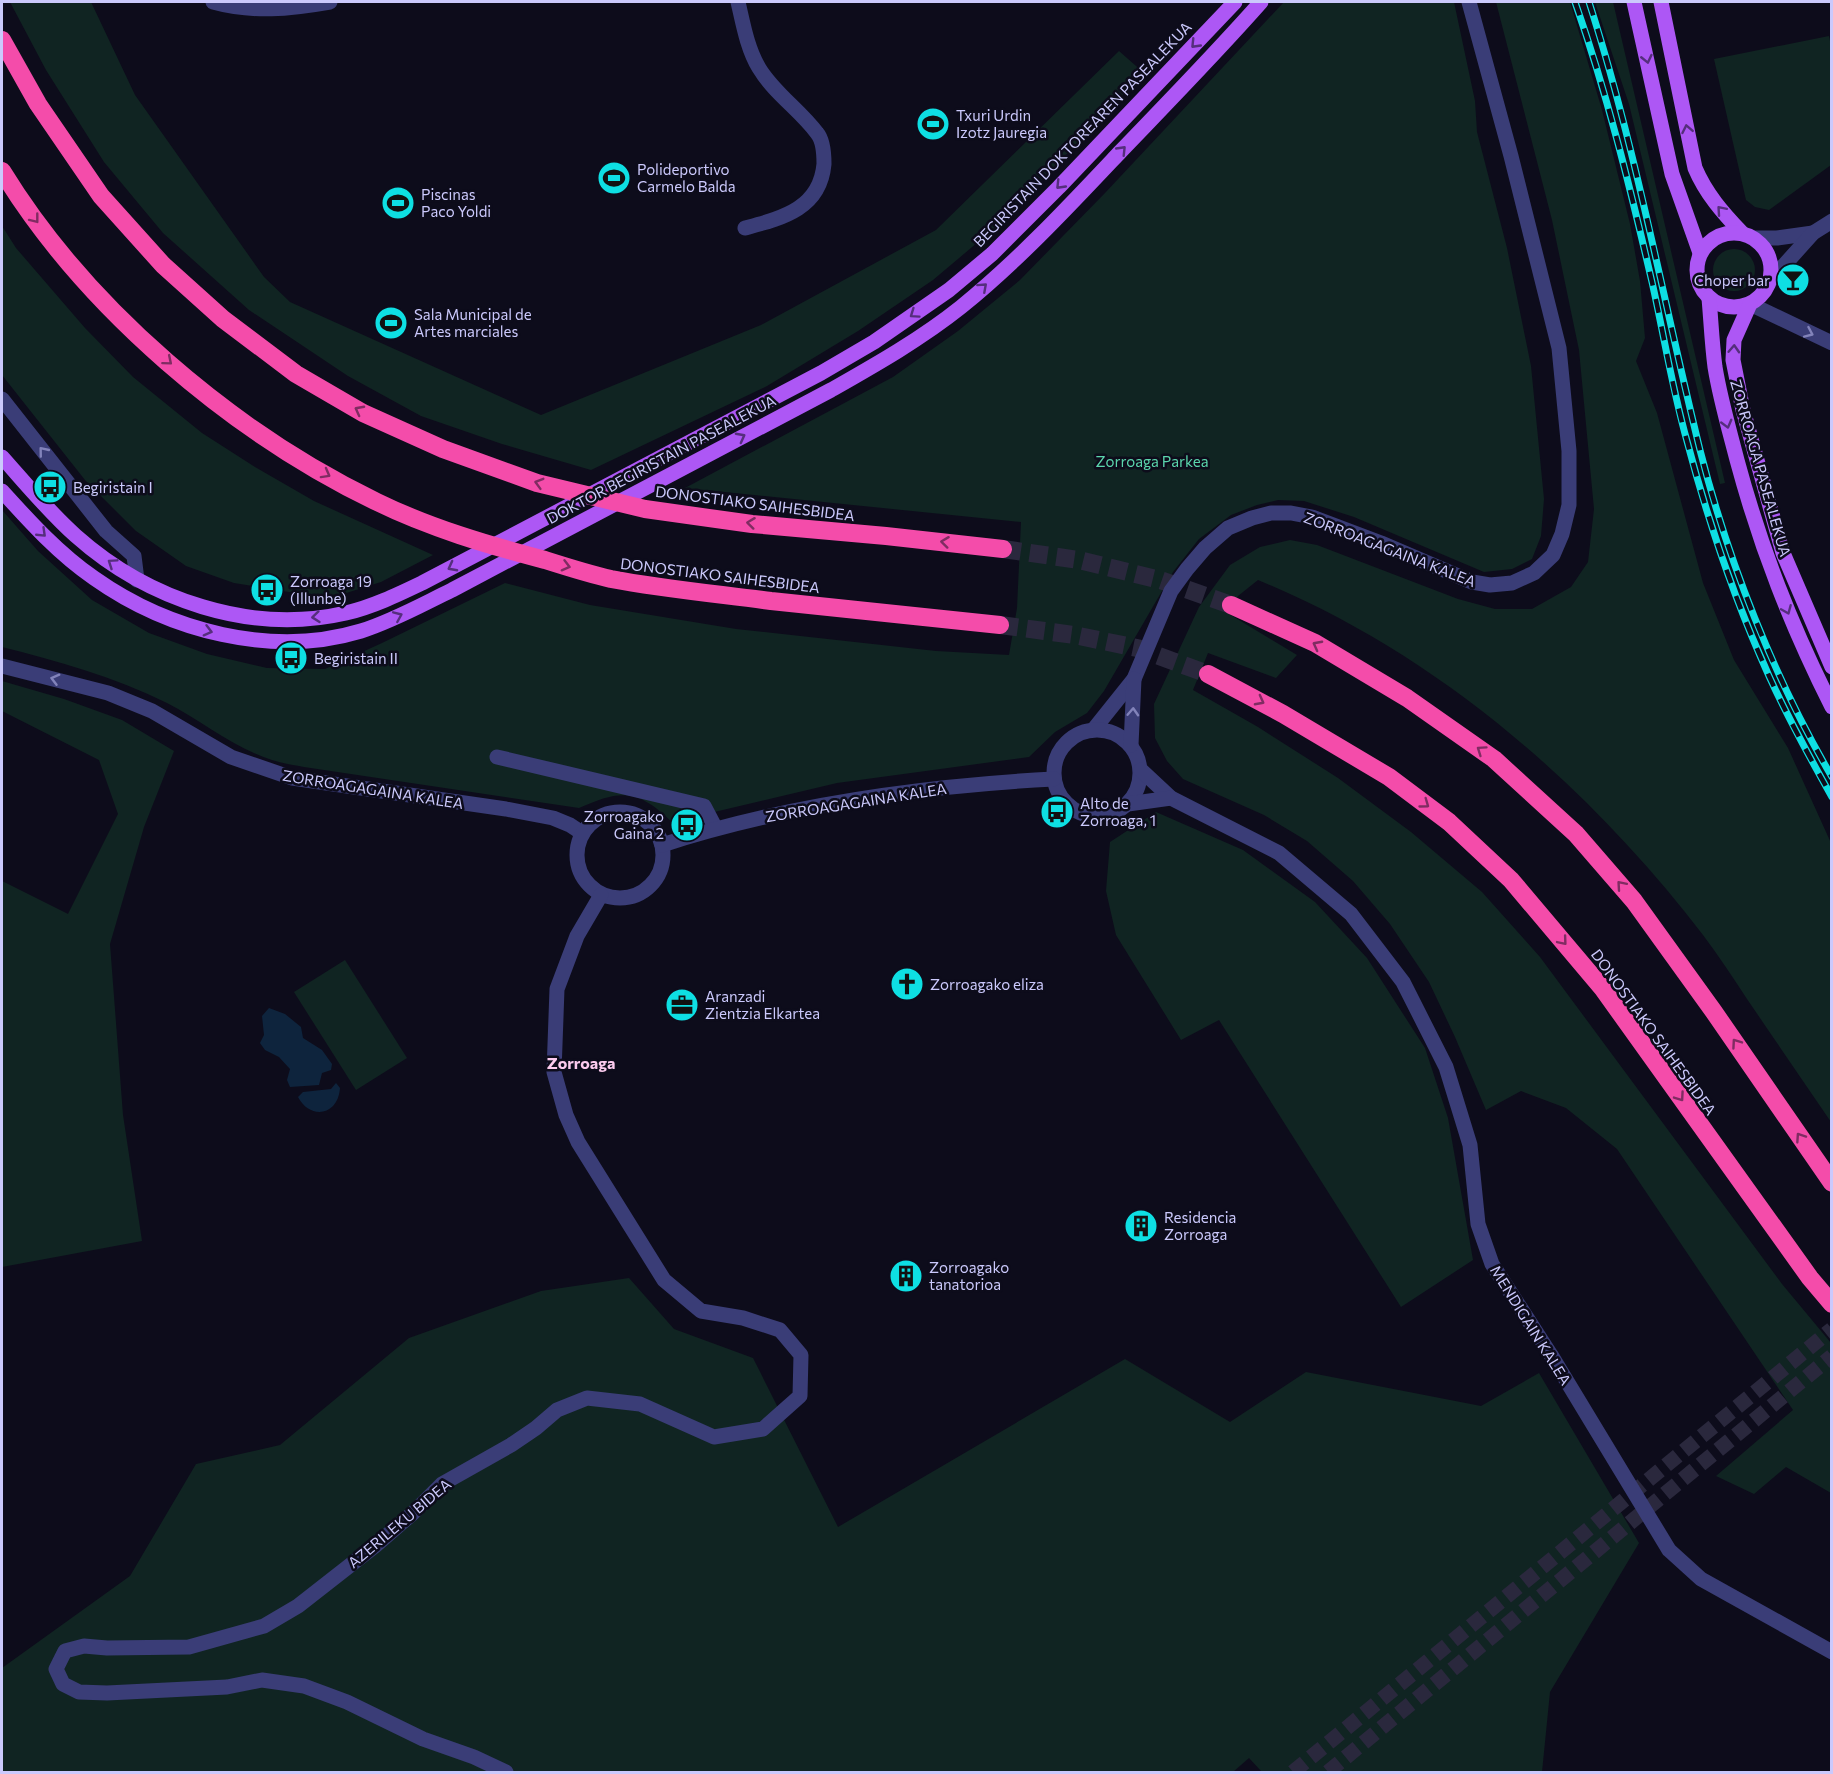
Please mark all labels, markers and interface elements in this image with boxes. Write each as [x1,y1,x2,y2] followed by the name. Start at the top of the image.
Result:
[969,18,1195,250] street label: BEGIRISTAIN DOKTOREAREN PASEALEKUA
[1191,38,1202,48] one-way arrow
[1639,53,1652,63] one-way arrow
[915,106,951,142] sports icon: Txuri Urdin Izotz Jauregia
[956,106,1047,141] place label: Txuri Urdin Izotz Jauregia
[1681,124,1694,134] one-way arrow
[1115,147,1126,157] one-way arrow
[596,160,632,196] sports icon: Polideportivo Carmelo Balda
[637,160,736,195] place label: Polideportivo Carmelo Balda
[1057,178,1068,189] one-way arrow
[380,185,416,221] sports icon: Piscinas Paco Yoldi
[421,185,491,220] place label: Piscinas Paco Yoldi
[1717,206,1728,217] one-way arrow
[27,212,38,223] one-way arrow
[1775,262,1811,298] bar icon: Choper bar
[1694,271,1770,289] place label: Choper bar
[976,283,987,294] one-way arrow
[373,305,409,341] sports icon: Sala Municipal de Artes marciales
[414,305,532,340] place label: Sala Municipal de Artes marciales
[910,307,921,318] one-way arrow
[1803,326,1814,338] one-way arrow
[1727,344,1740,353] one-way arrow
[161,353,172,364] one-way arrow
[1727,377,1795,559] street label: ZORROAGA PASEALEKUA
[543,391,779,527] street label: DOKTOR BEGIRISTAIN PASEALEKUA
[354,406,365,417] one-way arrow
[1720,419,1733,429] one-way arrow
[735,433,745,444] one-way arrow
[39,447,50,458] one-way arrow
[1095,452,1209,470] park label: Zorroaga Parkea
[320,467,330,478] one-way arrow
[32,469,68,505] bus stop icon: Begiristain I
[73,478,153,496] place label: Begiristain I
[534,478,545,490] one-way arrow
[654,482,856,524] street label: DONOSTIAKO SAIHESBIDEA
[1301,508,1479,590] street label: ZORROAGAGAINA KALEA
[746,518,755,530] one-way arrow
[34,526,45,537] one-way arrow
[940,537,950,549] one-way arrow
[619,554,821,596] street label: DONOSTIAKO SAIHESBIDEA
[107,559,118,570] one-way arrow
[561,559,571,572] one-way arrow
[448,560,458,571] one-way arrow
[249,572,285,608] bus stop icon: Zorroaga 19 (Illunbe)
[290,572,372,607] place label: Zorroaga 19 (Illunbe)
[1780,604,1792,615] one-way arrow
[311,611,320,623] one-way arrow
[391,611,402,623] one-way arrow
[203,623,213,636] one-way arrow
[273,640,309,676] bus stop icon: Begiristain II
[1313,641,1323,652] one-way arrow
[314,649,398,667] place label: Begiristain II
[50,674,61,686] one-way arrow
[1253,694,1264,706] one-way arrow
[1126,708,1139,717] one-way arrow
[1476,746,1487,757] one-way arrow
[281,766,465,812] street label: ZORROAGAGAINA KALEA
[764,779,948,825] street label: ZORROAGAGAINA KALEA
[1039,794,1075,830] bus stop icon: Alto de Zorroaga, 1
[1080,794,1156,829] place label: Alto de Zorroaga, 1
[1419,797,1430,808] one-way arrow
[584,807,664,842] place label: Zorroagako Gaina 2
[669,807,705,843] bus stop icon: Zorroagako Gaina 2
[1617,881,1628,892] one-way arrow
[1556,934,1567,945] one-way arrow
[1588,945,1720,1119] street label: DONOSTIAKO SAIHESBIDEA
[889,966,925,1002] church icon: Zorroagako eliza
[930,975,1044,993] place label: Zorroagako eliza
[664,987,700,1023] office icon: Aranzadi Zientzia Elkartea
[705,987,820,1022] place label: Aranzadi Zientzia Elkartea
[1732,1038,1743,1049] one-way arrow
[547,1053,615,1072] district label: Zorroaga
[1673,1090,1684,1101] one-way arrow
[1796,1132,1807,1143] one-way arrow
[1123,1208,1159,1244] building icon: Residencia Zorroaga
[1164,1208,1236,1243] place label: Residencia Zorroaga
[888,1258,924,1294] building icon: Zorroagako tanatorioa
[929,1258,1009,1293] place label: Zorroagako tanatorioa
[1487,1262,1575,1388] street label: MENDIGAIN KALEA
[344,1475,454,1571] street label: AZERILEKU BIDEA

